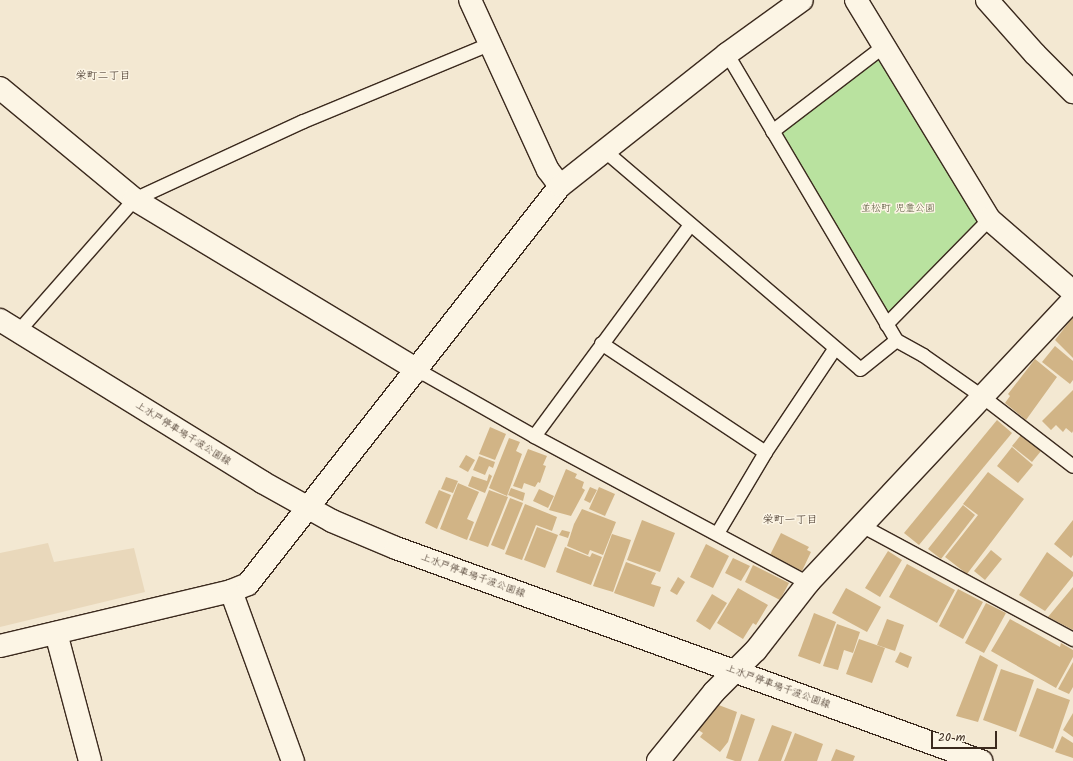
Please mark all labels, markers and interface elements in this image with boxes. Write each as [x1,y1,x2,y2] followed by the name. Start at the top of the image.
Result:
[76,69,130,83] district label: 栄町二丁目
[861,203,935,215] park label: 並松町 児童公園
[133,400,233,468] street label: 上水戸停車場千波公園線
[763,513,817,527] district label: 栄町一丁目
[419,552,527,600] street label: 上水戸停車場千波公園線
[724,663,832,711] street label: 上水戸停車場千波公園線
[933,723,999,749] scale bar
[938,728,965,747] text: 20 m

